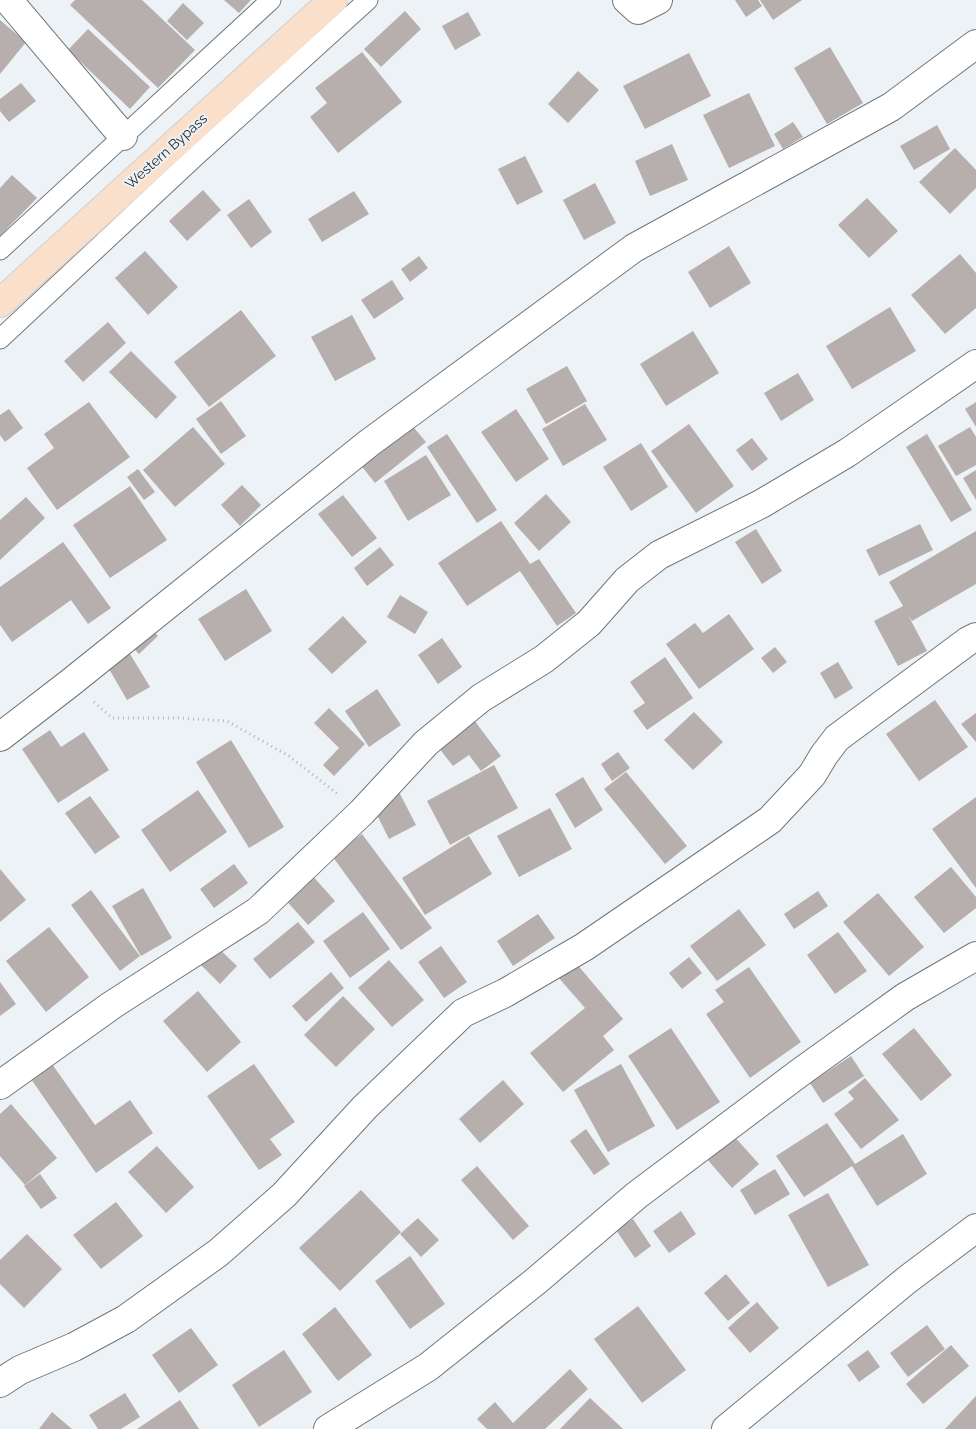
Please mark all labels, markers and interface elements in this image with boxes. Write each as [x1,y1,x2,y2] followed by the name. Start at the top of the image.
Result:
[122,110,210,192] street label: Western Bypass

